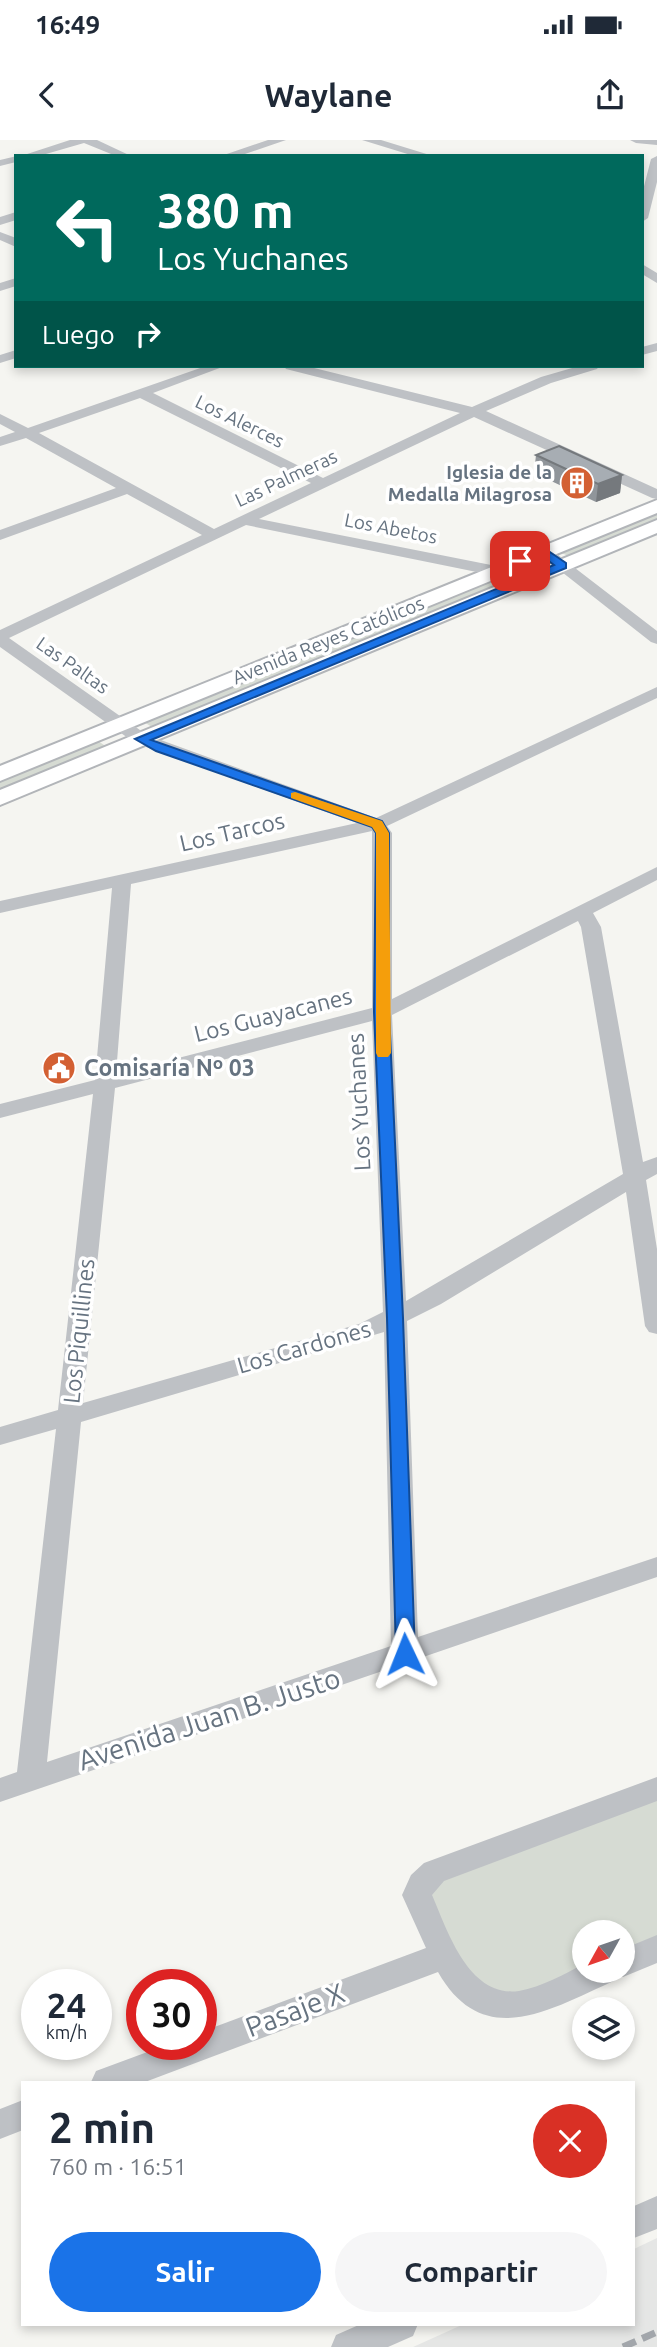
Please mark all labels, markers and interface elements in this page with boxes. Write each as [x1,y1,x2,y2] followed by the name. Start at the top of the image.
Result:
[35,10,100,39] text: 16:49
[28,76,66,114] icon: back
[591,76,629,114] icon: share
[265,77,392,113] text: Waylane
[42,182,133,273] icon: left
[157,182,294,237] text: 380 m
[157,240,349,276] text: Los Yuchanes
[129,315,167,353] icon: right
[42,320,115,349] text: Luego
[192,390,288,452] street label: Los Alerces
[231,445,341,511] street label: Las Palmeras
[388,461,552,505] place label: Iglesia de la Medalla Milagrosa
[558,464,596,502] building icon: Iglesia de la Medalla Milagrosa
[343,508,439,548] street label: Los Abetos
[490,531,550,591] pin
[501,542,539,580] icon: arrive
[229,591,427,689] street label: Avenida Reyes Católicos
[33,632,113,698] street label: Las Paltas
[177,807,287,856] street label: Los Tarcos
[191,983,354,1046] street label: Los Guayacanes
[342,1033,375,1171] street label: Los Yuchanes
[40,1049,78,1087] public building icon: Comisaría Nº 03
[84,1055,255,1080] place label: Comisaría Nº 03
[58,1257,99,1405] street label: Los Piquillines
[234,1316,374,1378] street label: Los Cardones
[368,1617,442,1691] position arrow
[74,1661,344,1776] street label: Avenida Juan B. Justo
[572,1920,635,1983] north arrow
[572,1920,635,2060] map controls
[126,1969,217,2060] speed limit sign: 30
[241,1977,349,2043] street label: Pasaje X
[47,1985,86,2025] text: 24
[572,1997,635,2060] button: layers
[46,2022,87,2042] text: km/h
[49,2104,155,2151] text: 2 min
[533,2104,607,2178] button: close
[49,2154,187,2179] text: 760 m · 16:51
[49,2232,321,2312] button: Salir
[335,2232,607,2312] button: Compartir

